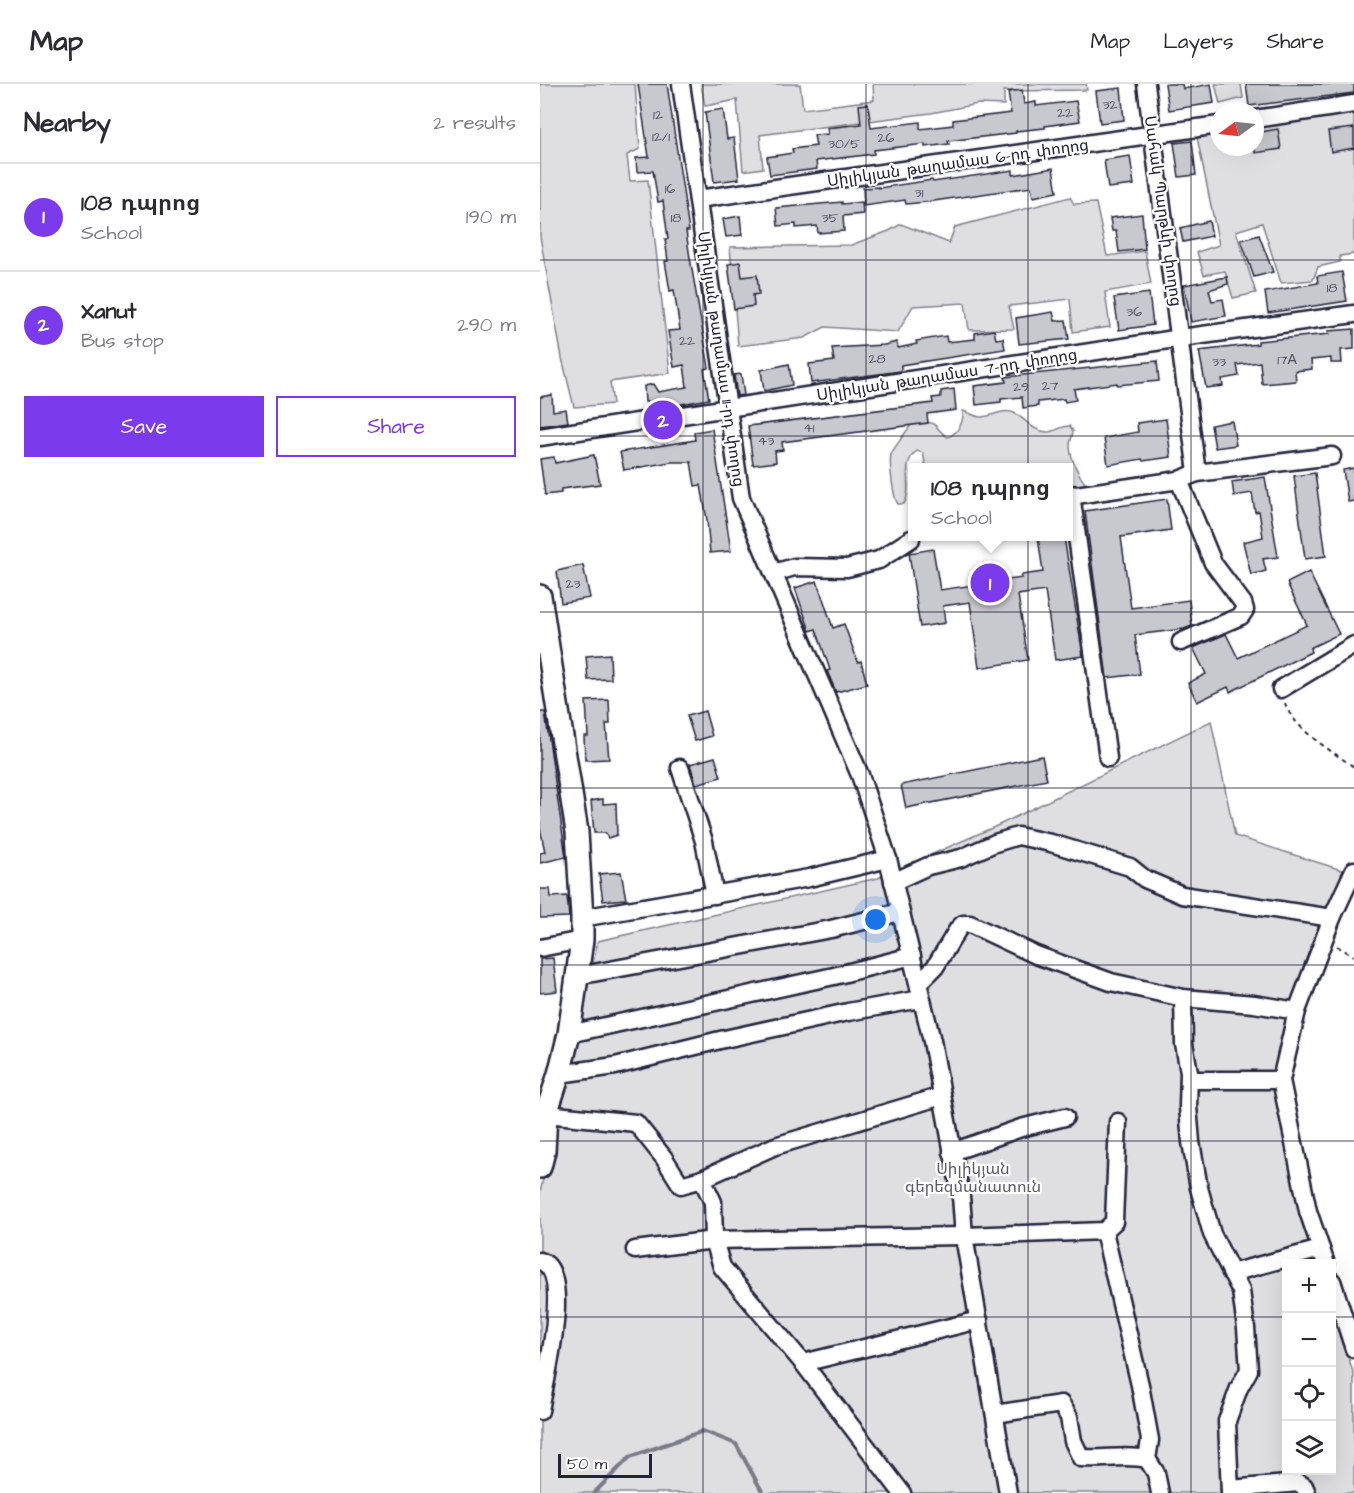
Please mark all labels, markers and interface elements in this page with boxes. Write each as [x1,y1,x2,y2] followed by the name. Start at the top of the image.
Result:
[30,22,83,61] text: Map
[1090,27,1130,56] text: Map
[1163,27,1233,56] text: Layers
[1266,27,1324,56] text: Share
[1102,95,1118,115] house number: 32
[1210,102,1264,156] north arrow
[1057,103,1073,123] house number: 22
[24,105,111,141] text: Nearby
[653,105,663,125] house number: 12
[433,109,516,137] text: 2 results
[1139,114,1187,308] street label: Սահակ Պարթևի փողոց
[652,127,670,147] house number: 12/1
[878,128,895,148] house number: 26
[826,134,1090,192] street label: Սիլիկյան թաղամաս 6-րդ փողոց
[828,134,860,154] house number: 30/5
[665,179,676,199] house number: 16
[915,183,924,203] house number: 31
[81,188,200,219] text: 108 դպրոց
[42,203,45,231] text: 1
[466,203,516,231] text: 190 m
[671,208,681,228] house number: 18
[821,208,839,228] house number: 35
[81,219,142,247] text: School
[692,230,750,488] street label: Սիլիկյան թաղամաս 11-րդ փողոց
[1327,278,1337,298] house number: 18
[81,296,136,327] text: Xanut
[1126,302,1142,322] house number: 36
[38,311,49,339] text: 2
[457,311,516,339] text: 290 m
[81,327,164,355] text: Bus stop
[679,331,695,351] house number: 22
[815,344,1079,406] street label: Սիլիկյան թաղամաս 7-րդ փողոց
[868,349,886,369] house number: 28
[1277,350,1298,370] house number: 17А
[1212,352,1226,372] house number: 33
[1042,376,1059,396] house number: 27
[1013,377,1029,397] house number: 29
[24,396,264,457] button: Save
[276,396,516,457] button: Share
[644,398,682,442] pin: 2
[803,418,815,438] house number: 41
[758,431,774,451] house number: 43
[908,463,1073,541] popup
[931,473,1050,504] text: 108 դպրոց
[931,504,992,532] text: School
[970,560,1010,606] pin: 1
[565,574,581,594] house number: 23
[861,905,890,934] your location
[905,1158,1041,1198] park label: Սիլիկյան գերեզմանատուն
[1282,1259,1336,1475] map controls
[1282,1259,1336,1313] button: +
[1282,1313,1336,1367] button: −
[1282,1367,1336,1421] button: locate
[1282,1421,1336,1475] button: layers
[558,1451,652,1478] scale bar
[567,1453,607,1475] text: 50 m

